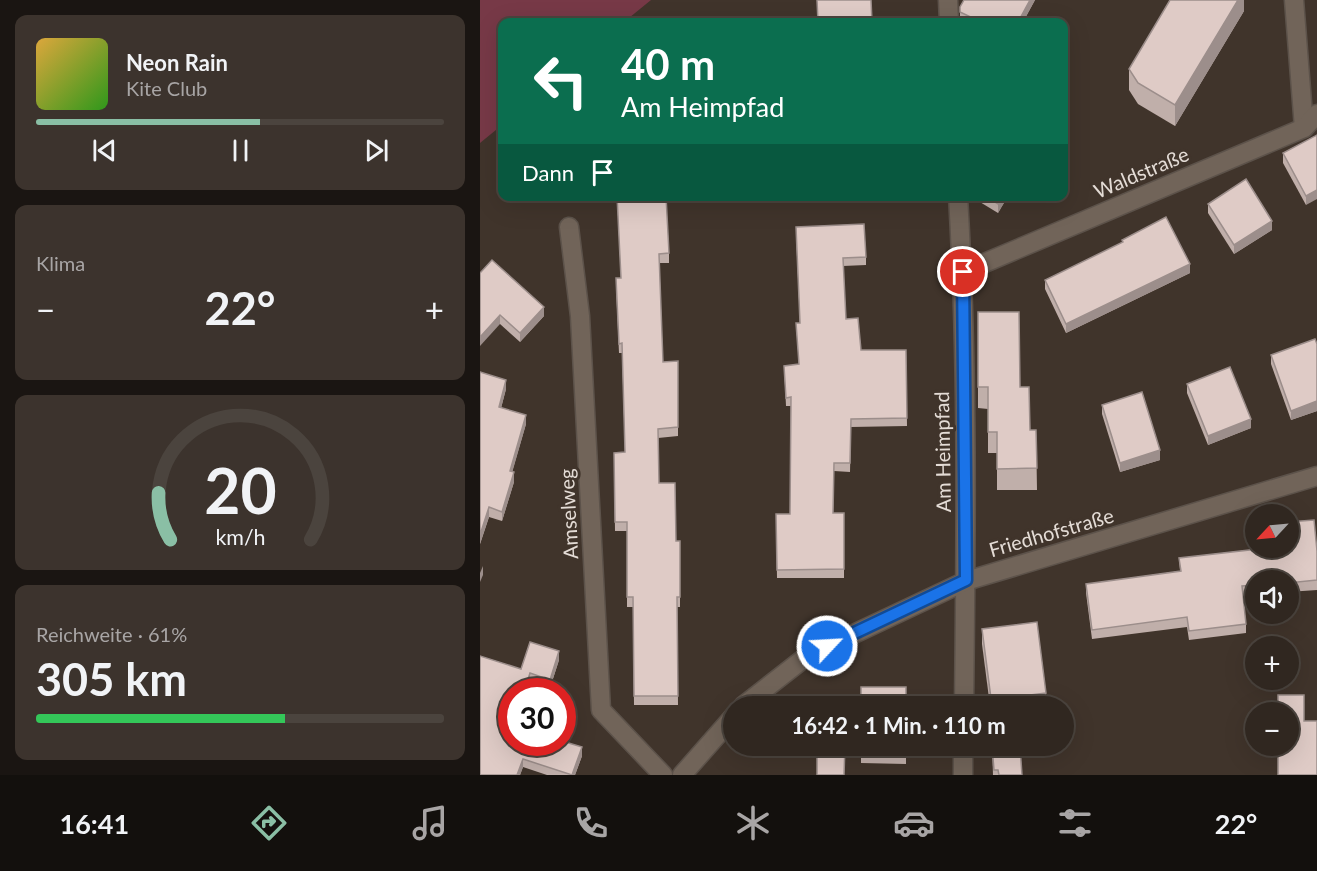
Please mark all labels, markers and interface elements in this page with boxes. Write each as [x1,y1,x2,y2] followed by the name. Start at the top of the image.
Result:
[621,39,715,89] text: 40 m
[522,42,600,120] icon: left
[126,49,228,76] text: Neon Rain
[126,76,207,100] text: Kite Club
[621,90,784,123] text: Am Heimpfad
[88,134,121,167] icon: previous
[224,134,257,167] icon: pause
[360,134,393,167] icon: next
[1090,141,1192,203] street label: Waldstraße
[586,156,619,189] icon: arrive
[522,159,574,186] text: Dann
[937,246,988,297] pin
[36,251,85,275] text: Klima
[946,255,979,288] icon: arrive
[205,281,275,335] text: 22°
[36,289,55,329] text: −
[425,289,444,329] text: +
[929,391,955,513] street label: Am Heimpfad
[204,452,276,527] text: 20
[554,468,582,560] street label: Amselweg
[986,503,1116,561] street label: Friedhofstraße
[1245,504,1299,558] north arrow
[1245,504,1299,756] map controls
[215,524,265,550] text: km/h
[1245,570,1299,624] button: sound
[795,614,859,678] position arrow
[36,622,187,646] text: Reichweite · 61%
[1245,636,1299,690] button: +
[36,652,187,706] text: 305 km
[498,678,576,756] speed limit sign: 30
[1245,702,1299,756] button: −
[791,712,1006,739] text: 16:42 · 1 Min. · 110 m
[248,802,290,844] icon: directions
[409,802,451,844] icon: music
[570,802,612,844] icon: phone
[732,802,774,844] icon: climate
[893,802,935,844] icon: car
[1054,802,1096,844] icon: filters
[60,807,129,840] text: 16:41
[1215,807,1257,840] text: 22°

